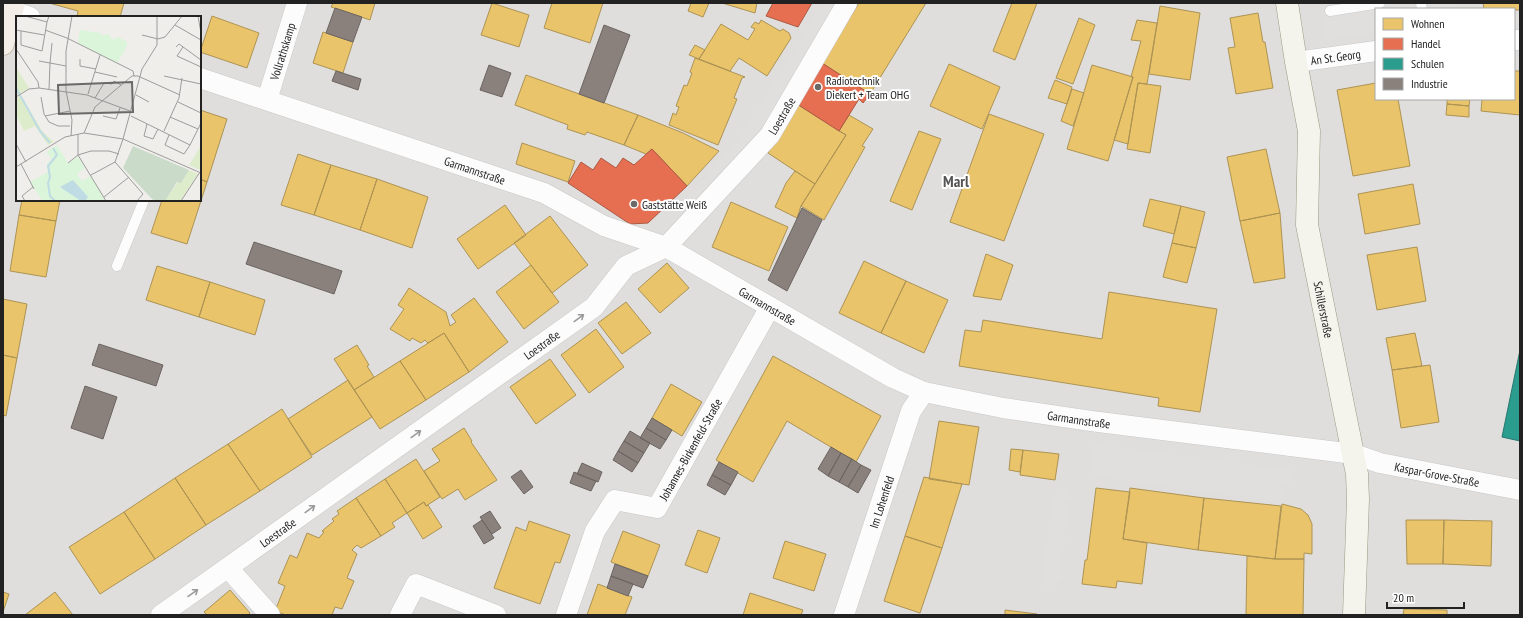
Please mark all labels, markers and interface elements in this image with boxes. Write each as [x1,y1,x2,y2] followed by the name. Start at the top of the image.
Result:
[1375,8,1515,100] legend
[16,16,201,201] inset map
[1411,16,1445,31] text: Wohnen
[266,21,298,83] street label: Vollrathskamp
[1411,36,1441,51] text: Handel
[1310,46,1362,67] street label: An St. Georg
[1411,56,1444,71] text: Schulen
[826,73,909,102] place label: Radiotechnik Diekert + Team OHG
[1411,76,1448,91] text: Industrie
[813,82,823,92] marker: Radiotechnik Diekert + Team OHG
[765,94,798,137] street label: Loestraße
[443,153,508,187] street label: Garmannstraße
[943,171,969,191] district label: Marl
[642,197,707,212] place label: Gaststätte Weiß
[629,199,639,209] marker: Gaststätte Weiß
[1311,280,1337,339] street label: Schillerstraße
[736,283,799,328] street label: Garmannstraße
[573,314,584,322] one-way arrow
[521,326,563,362] street label: Loestraße
[655,396,725,504] street label: Johannes-Birkenfeld-Straße
[1046,407,1111,431] street label: Garmannstraße
[410,430,421,438] one-way arrow
[1393,458,1481,490] street label: Kaspar-Grove-Straße
[866,474,897,530] street label: Im Lohenfeld
[304,505,315,513] one-way arrow
[257,514,299,550] street label: Loestraße
[1387,584,1464,610] scale bar
[187,589,198,597] one-way arrow
[1393,590,1414,605] text: 20 m

